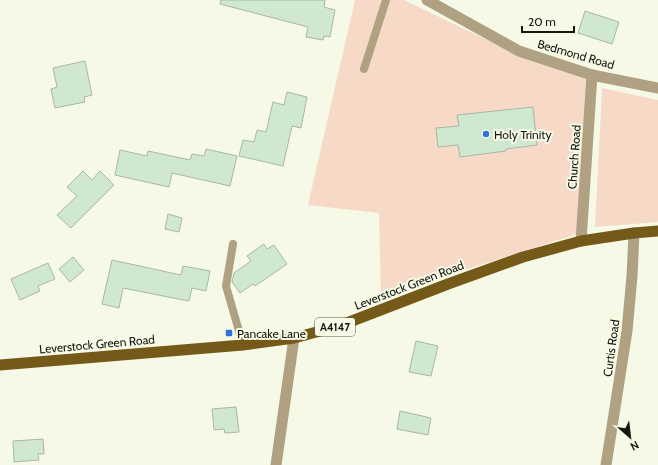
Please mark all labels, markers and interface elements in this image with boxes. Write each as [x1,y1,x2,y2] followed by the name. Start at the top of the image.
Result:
[522,8,574,34] scale bar
[528,14,556,29] text: 20 m
[536,36,616,72] street label: Bedmond Road
[564,124,584,190] street label: Church Road
[494,127,551,142] place label: Holy Trinity
[481,129,491,139] marker: Holy Trinity
[352,257,466,313] street label: Leverstock Green Road
[315,318,355,336] road number: A4147
[600,318,622,378] street label: Curtis Road
[237,326,306,341] place label: Pancake Lane
[224,328,234,338] marker: Pancake Lane
[38,331,156,357] street label: Leverstock Green Road
[610,417,650,457] north arrow
[628,438,641,454] text: N

